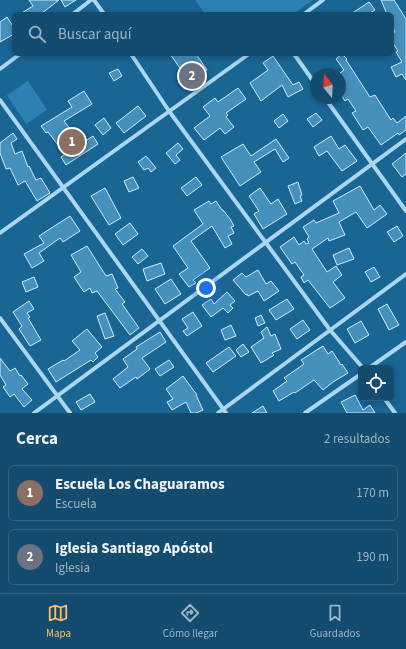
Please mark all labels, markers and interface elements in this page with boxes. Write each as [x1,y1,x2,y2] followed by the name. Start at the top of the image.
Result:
[12,12,394,56] search box
[26,23,48,45] icon: search
[58,24,131,45] text: Buscar aquí
[179,61,205,91] pin: 2
[310,68,346,104] north arrow
[59,127,85,157] pin: 1
[196,278,216,298] your location
[358,365,394,401] map controls
[358,365,394,401] button: locate
[16,427,58,451] text: Cerca
[324,430,390,448] text: 2 resultados
[55,474,225,495] text: Escuela Los Chaguaramos
[27,484,33,502] text: 1
[356,484,389,502] text: 170 m
[55,495,97,513] text: Escuela
[55,538,213,559] text: Iglesia Santiago Apóstol
[27,548,33,566] text: 2
[356,548,389,566] text: 190 m
[55,559,90,577] text: Iglesia
[46,602,71,641] tab: Mapa
[163,602,218,641] tab: Cómo llegar
[310,602,360,641] tab: Guardados

